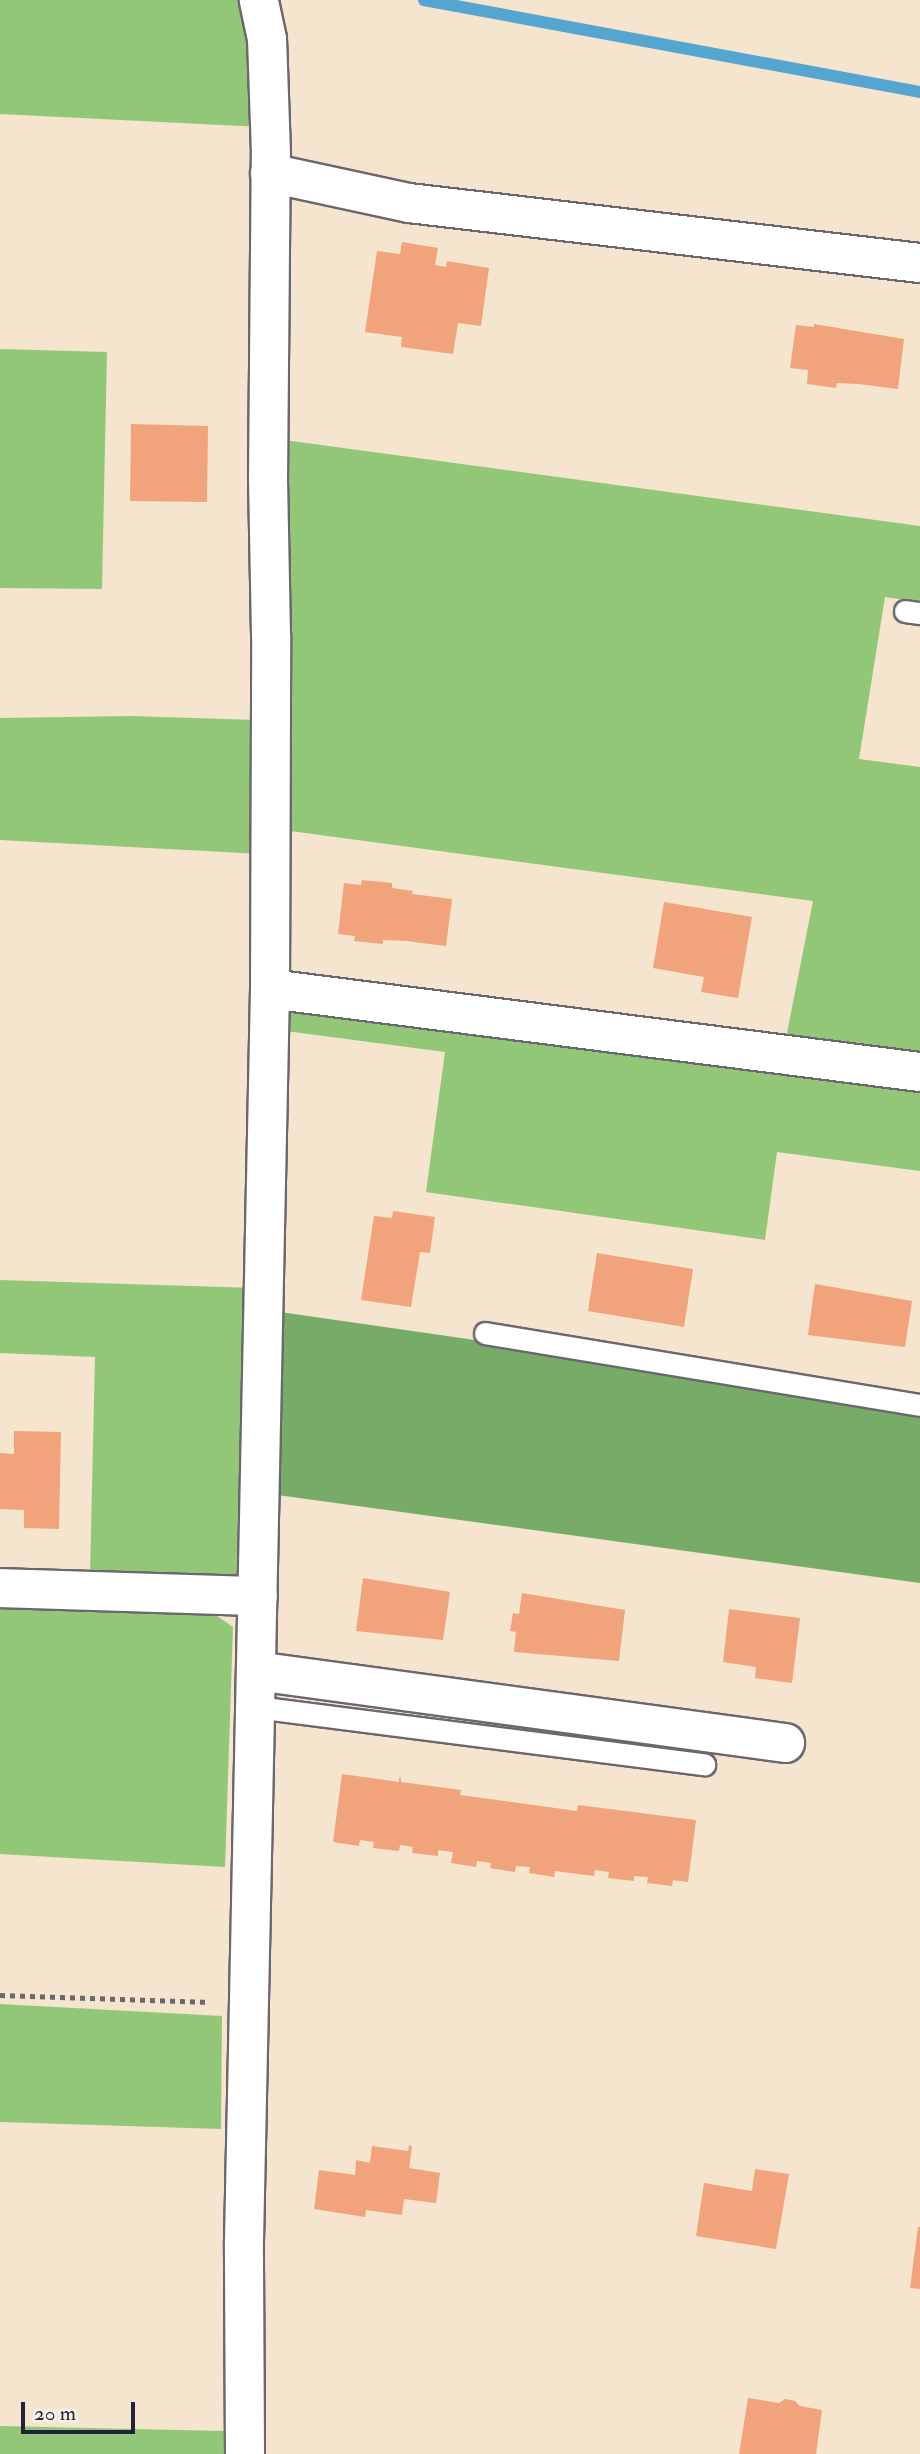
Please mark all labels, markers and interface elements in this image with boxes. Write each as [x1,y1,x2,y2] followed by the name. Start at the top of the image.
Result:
[24,2388,138,2432] scale bar
[34,2400,76,2427] text: 20 m

